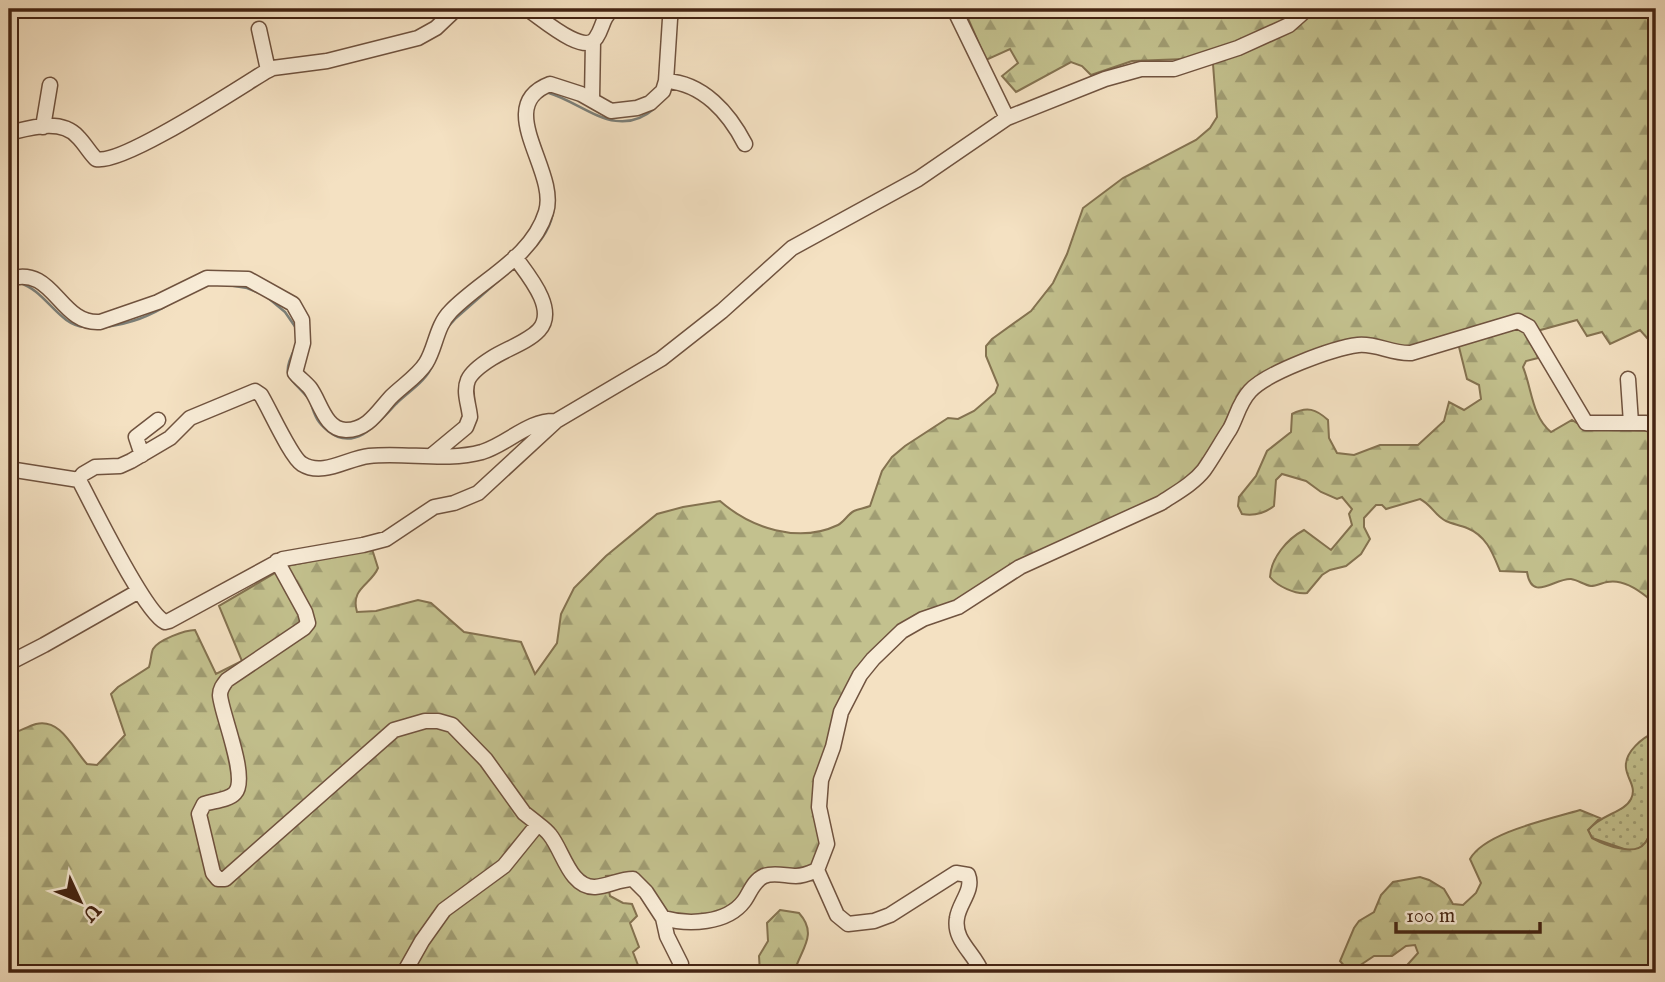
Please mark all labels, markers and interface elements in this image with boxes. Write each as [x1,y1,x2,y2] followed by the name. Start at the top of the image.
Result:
[46,866,116,936] north arrow
[1396,891,1539,935] scale bar
[76,897,106,926] text: U
[1406,903,1455,930] text: 100 m

